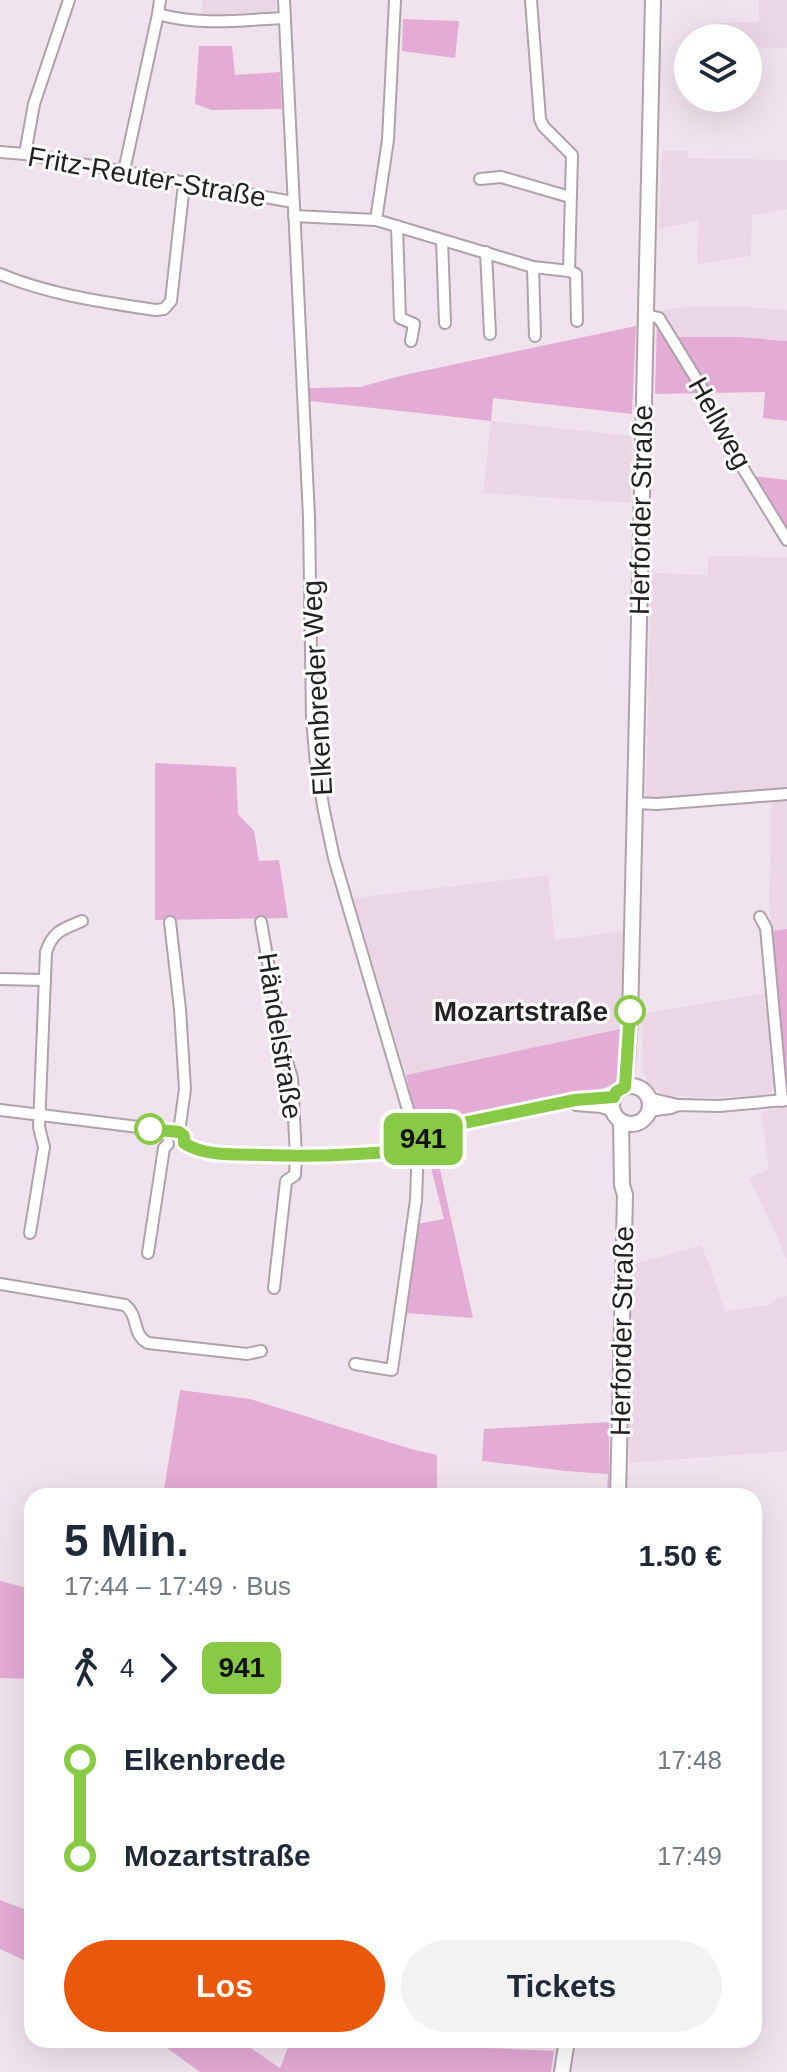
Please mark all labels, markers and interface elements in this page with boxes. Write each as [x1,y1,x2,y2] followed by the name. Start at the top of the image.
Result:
[674,24,762,112] map controls
[674,24,762,112] button: layers
[26,141,268,213] street label: Fritz-Reuter-Straße
[682,372,758,474] street label: Hellweg
[624,405,658,615] street label: Herforder Straße
[296,579,338,797] street label: Elkenbreder Weg
[252,951,308,1121] street label: Händelstraße
[434,996,608,1027] place label: Mozartstraße
[615,996,645,1026] marker: Mozartstraße
[377,1113,469,1165] line badge: 941
[135,1114,165,1144] unlabelled marker
[400,1123,446,1154] text: 941
[605,1226,639,1436] street label: Herforder Straße
[64,1516,189,1565] text: 5 Min.
[639,1539,722,1572] text: 1.50 €
[64,1571,291,1601] text: 17:44 – 17:49 · Bus
[64,1646,108,1690] icon: walk
[146,1646,190,1690] icon: forward
[218,1652,265,1683] text: 941
[120,1653,134,1683] text: 4
[124,1743,286,1776] text: Elkenbrede
[657,1745,722,1775] text: 17:48
[124,1839,311,1872] text: Mozartstraße
[657,1841,722,1871] text: 17:49
[64,1940,385,2032] button: Los
[401,1940,722,2032] button: Tickets

